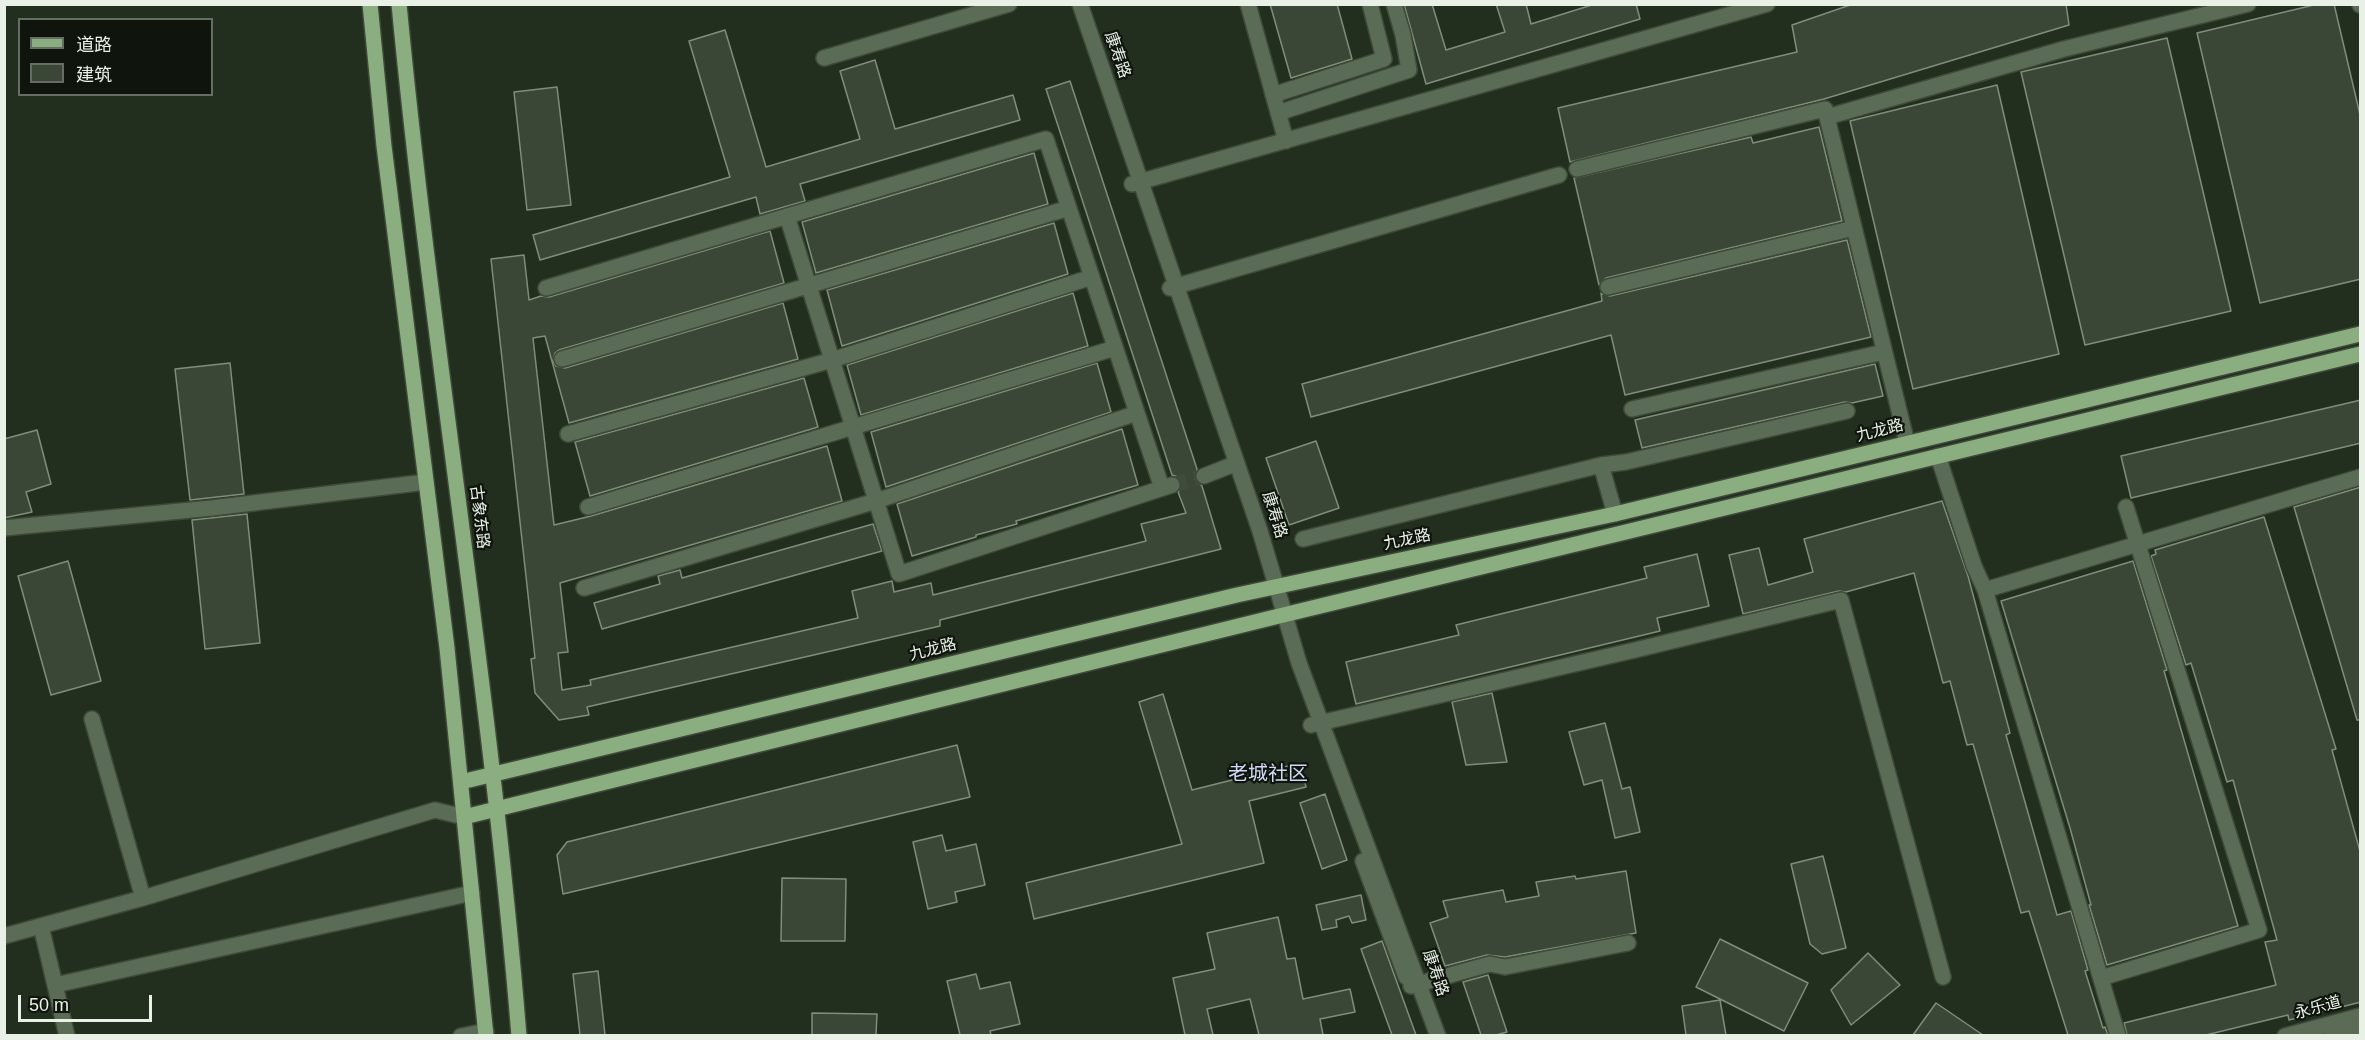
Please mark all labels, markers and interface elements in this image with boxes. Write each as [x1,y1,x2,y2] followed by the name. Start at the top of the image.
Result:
[18,18,213,96] legend
[1100,29,1134,81] street label: 康寿路
[76,35,112,55] text: 道路
[76,65,112,85] text: 建筑
[1854,416,1906,446] street label: 九龙路
[466,484,492,550] street label: 古象东路
[1257,489,1291,541] street label: 康寿路
[1382,526,1432,554] street label: 九龙路
[907,635,959,665] street label: 九龙路
[1228,762,1308,786] district label: 老城社区
[1418,947,1452,999] street label: 康寿路
[21,983,154,1021] scale bar
[2292,993,2344,1023] street label: 永乐道
[29,995,69,1015] text: 50 m

